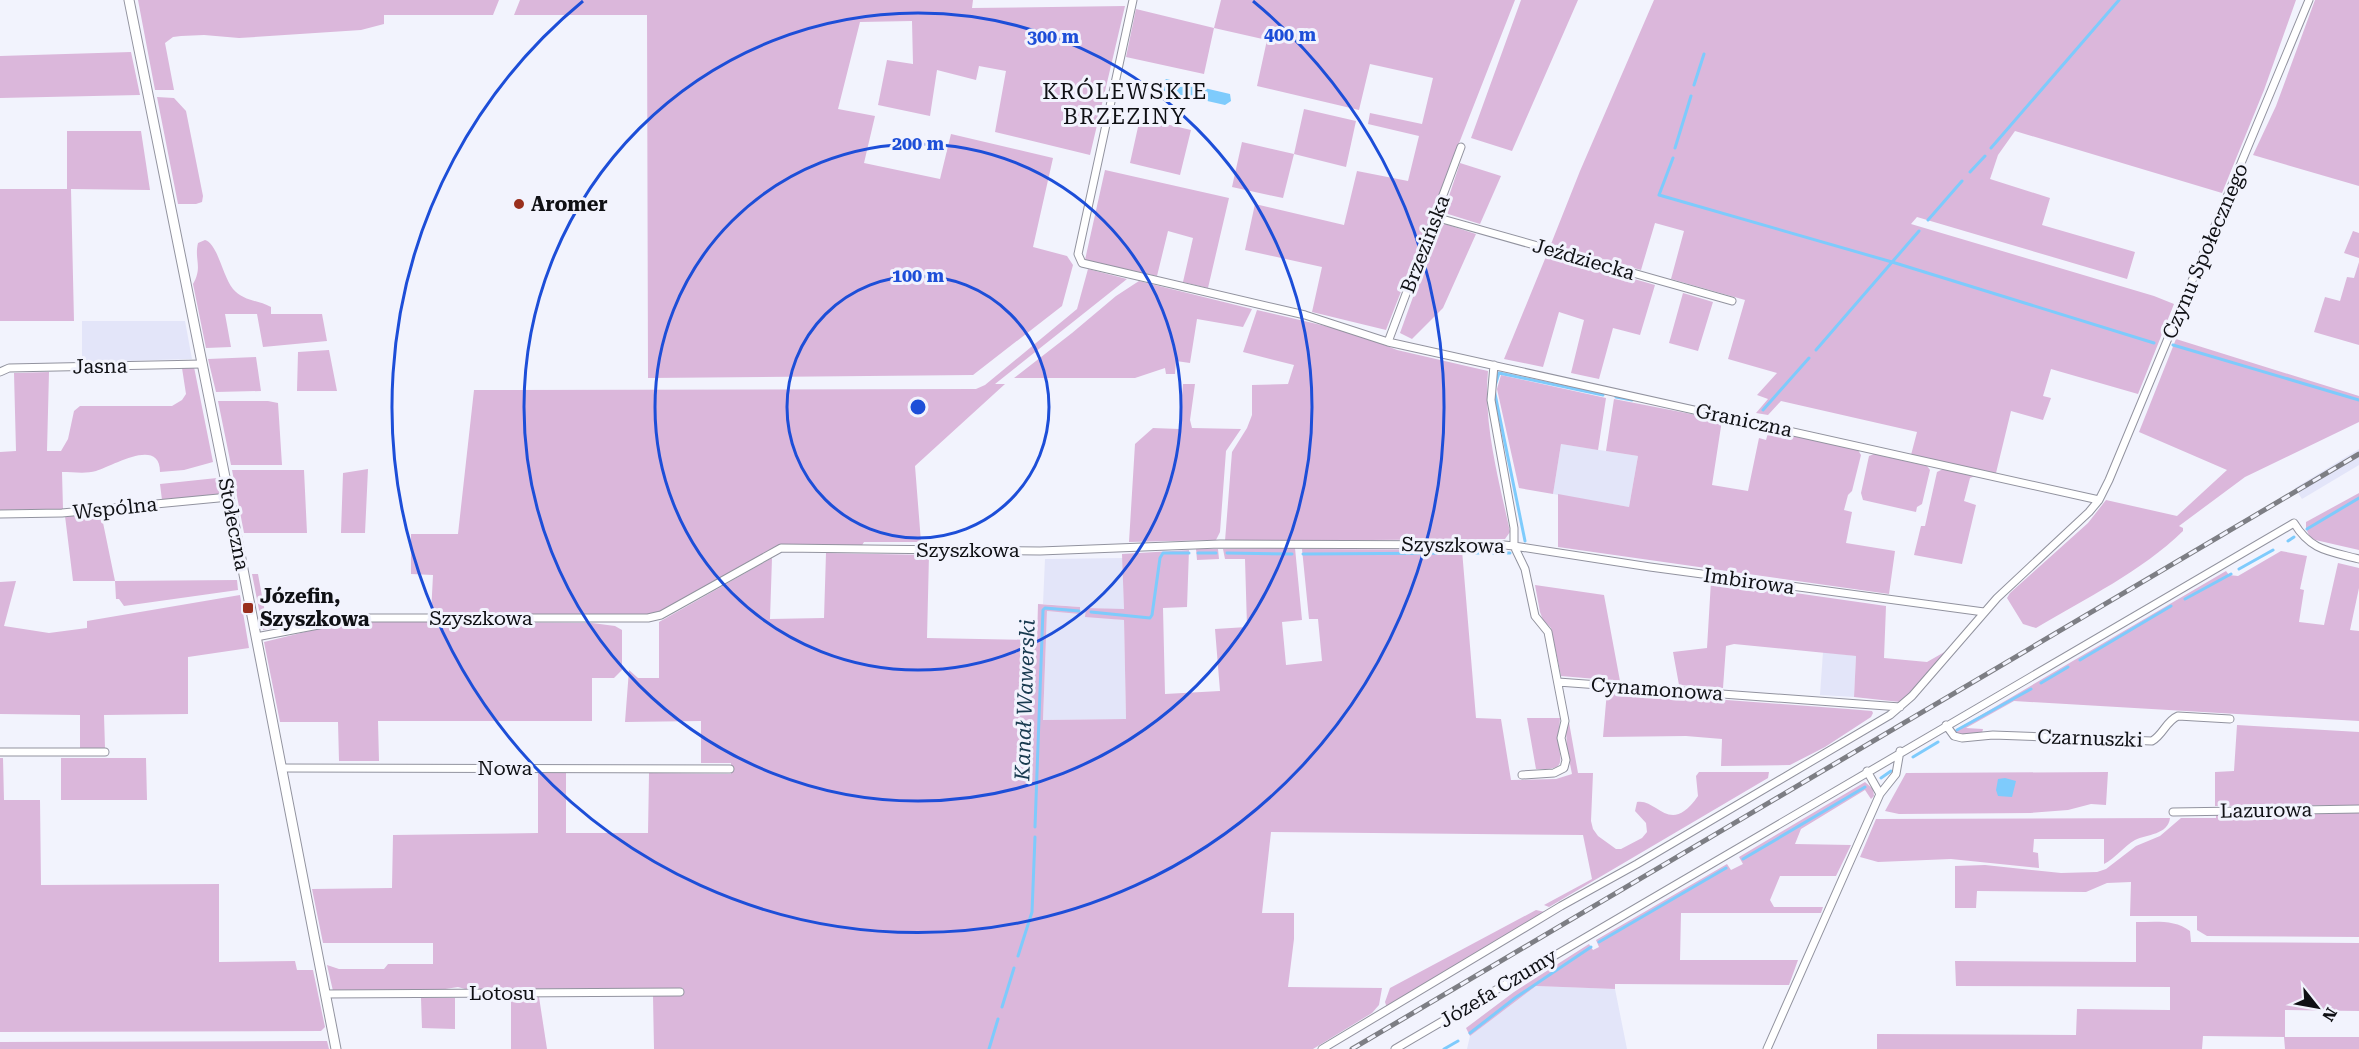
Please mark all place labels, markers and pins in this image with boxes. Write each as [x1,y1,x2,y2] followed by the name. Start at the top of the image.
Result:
[531,192,607,216] place label: Aromer
[512,197,526,211] marker: Aromer
[908,397,928,417] centre of rings
[260,584,370,631] place label: Józefin, Szyszkowa
[241,601,255,615] marker: Józefin, Szyszkowa

